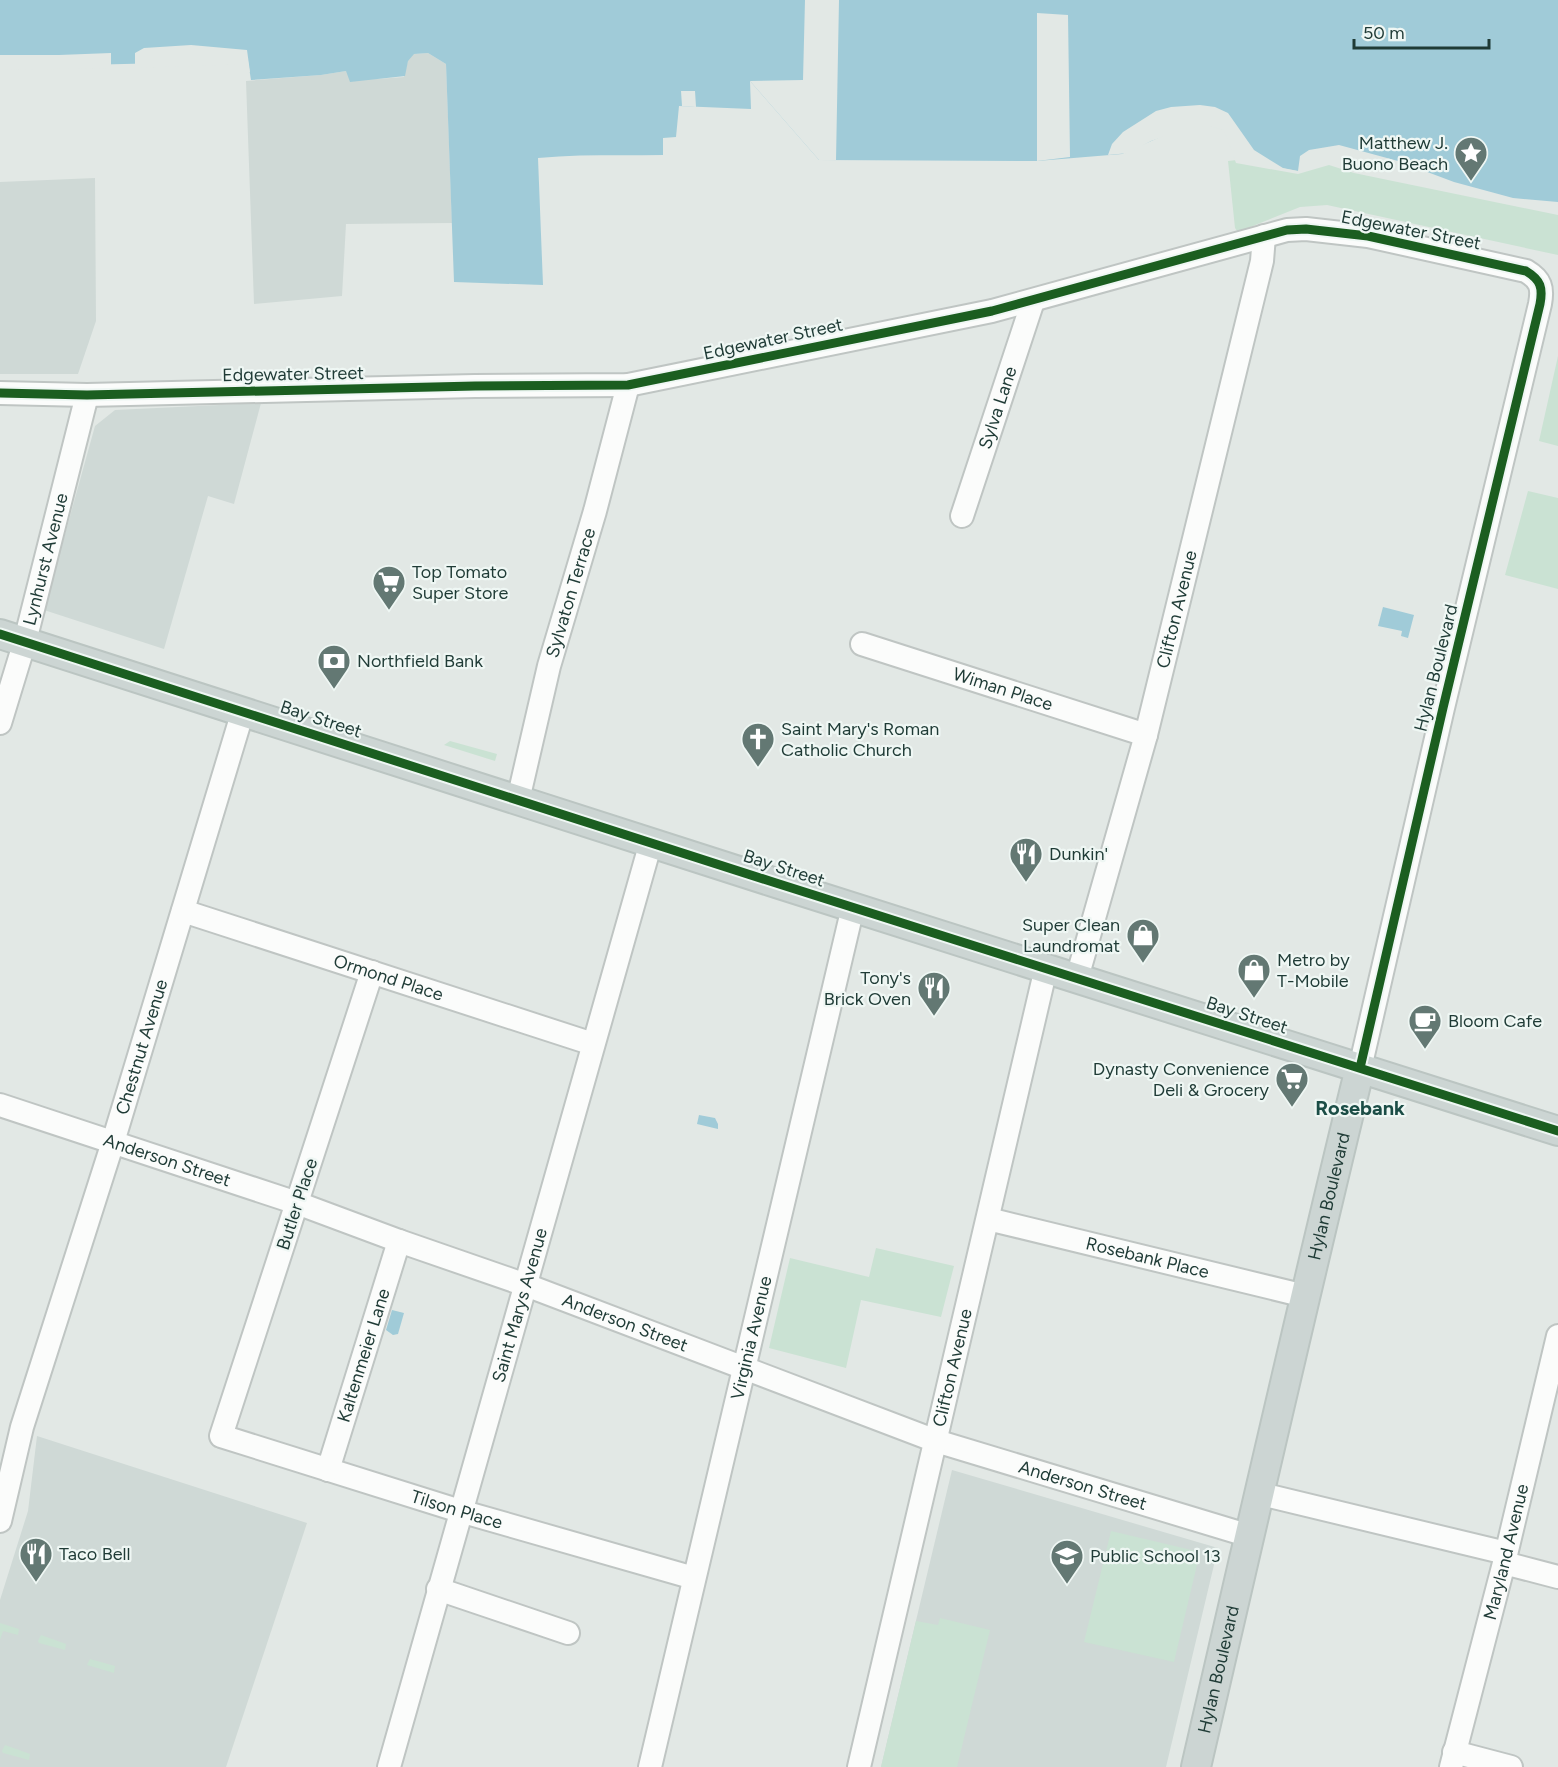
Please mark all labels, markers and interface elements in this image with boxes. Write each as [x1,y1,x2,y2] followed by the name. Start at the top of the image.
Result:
[1354,12,1489,50] scale bar
[1363,22,1405,44] text: 50 m
[1342,132,1448,175] place label: Matthew J. Buono Beach
[1453,135,1489,182] place icon: Matthew J. Buono Beach
[1339,206,1483,254] street label: Edgewater Street
[701,313,845,365] street label: Edgewater Street
[222,362,364,386] street label: Edgewater Street
[974,363,1022,452] street label: Sylva Lane
[18,491,73,628] street label: Lynhurst Avenue
[541,525,600,660] street label: Sylvaton Terrace
[1152,548,1202,670] street label: Clifton Avenue
[412,561,508,604] place label: Top Tomato Super Store
[371,564,407,611] supermarket icon: Top Tomato Super Store
[1410,602,1462,734] street label: Hylan Boulevard
[316,643,352,690] bank icon: Northfield Bank
[357,650,483,672] place label: Northfield Bank
[950,663,1056,716] street label: Wiman Place
[277,696,365,743] street label: Bay Street
[781,718,939,761] place label: Saint Mary's Roman Catholic Church
[740,721,776,768] church icon: Saint Mary's Roman Catholic Church
[1008,836,1044,883] restaurant icon: Dunkin'
[1049,843,1108,865] place label: Dunkin'
[740,845,828,892] street label: Bay Street
[1022,914,1120,957] place label: Super Clean Laundromat
[1125,917,1161,964] shop icon: Super Clean Laundromat
[1277,949,1350,992] place label: Metro by T-Mobile
[331,950,446,1006] street label: Ormond Place
[1236,952,1272,999] shop icon: Metro by T-Mobile
[824,967,911,1010] place label: Tony's Brick Oven
[916,970,952,1017] restaurant icon: Tony's Brick Oven
[111,976,173,1117] street label: Chestnut Avenue
[1203,992,1291,1039] street label: Bay Street
[1407,1003,1443,1050] cafe icon: Bloom Cafe
[1448,1010,1542,1032] place label: Bloom Cafe
[1093,1058,1270,1101] place label: Dynasty Convenience Deli & Grocery
[1274,1061,1310,1108] supermarket icon: Dynasty Convenience Deli & Grocery
[1315,1096,1405,1120] district label: Rosebank
[101,1129,234,1191] street label: Anderson Street
[1303,1130,1355,1262] street label: Hylan Boulevard
[272,1155,322,1253] street label: Butler Place
[487,1225,552,1385] street label: Saint Marys Avenue
[1083,1232,1211,1283] street label: Rosebank Place
[726,1274,777,1402] street label: Virginia Avenue
[332,1286,395,1425] street label: Kaltenmeier Lane
[559,1289,691,1357] street label: Anderson Street
[928,1306,977,1429] street label: Clifton Avenue
[1016,1456,1150,1515] street label: Anderson Street
[1479,1482,1533,1622] street label: Maryland Avenue
[408,1485,505,1534] street label: Tilson Place
[18,1536,54,1583] restaurant icon: Taco Bell
[1049,1538,1085,1585] school or university icon: Public School 13
[59,1543,130,1565] place label: Taco Bell
[1090,1545,1221,1567] place label: Public School 13
[1193,1603,1244,1736] street label: Hylan Boulevard

